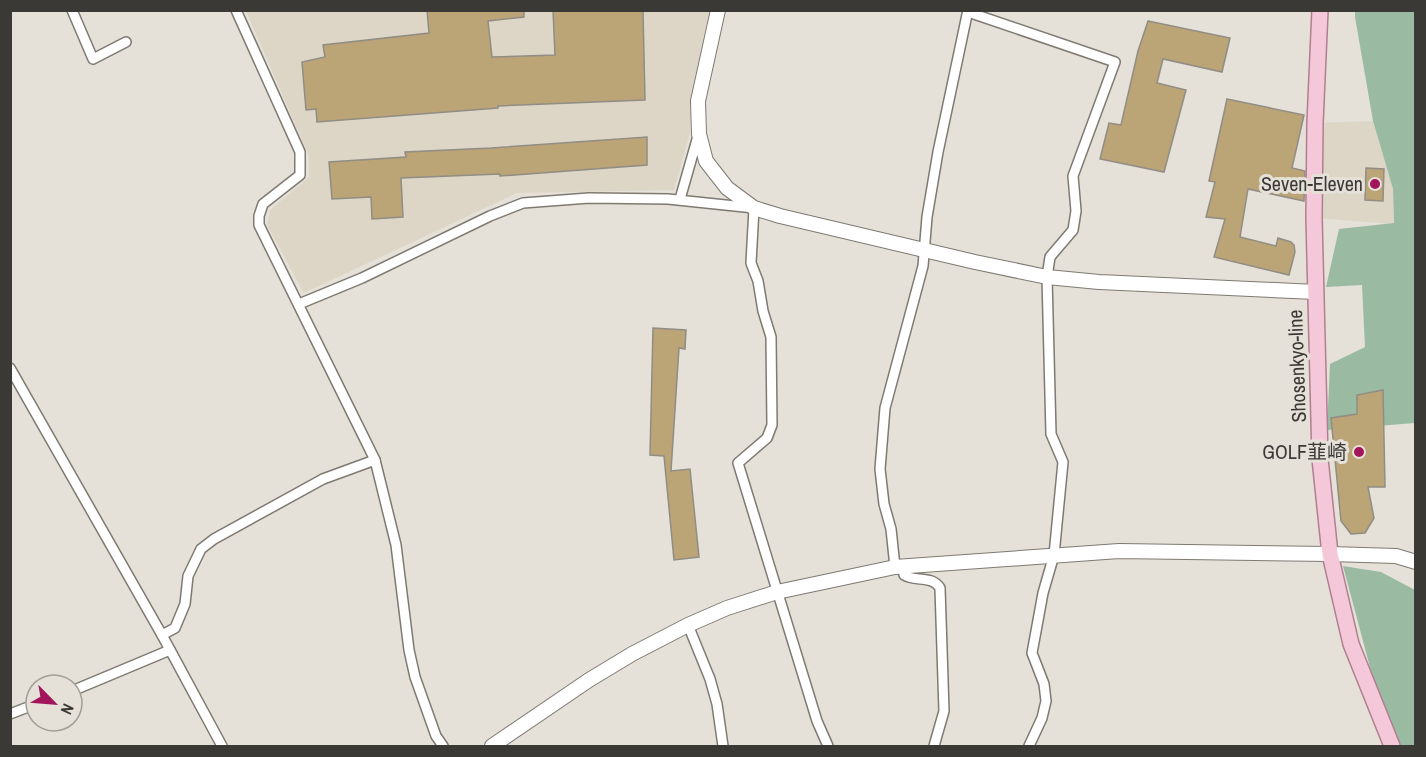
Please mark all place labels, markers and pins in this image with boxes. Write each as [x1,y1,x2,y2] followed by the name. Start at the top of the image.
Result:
[1261,170,1363,197] place label: Seven-Eleven
[1368,177,1382,191] marker: Seven-Eleven
[1262,438,1347,465] place label: GOLF韮崎
[1352,445,1366,459] marker: GOLF韮崎

